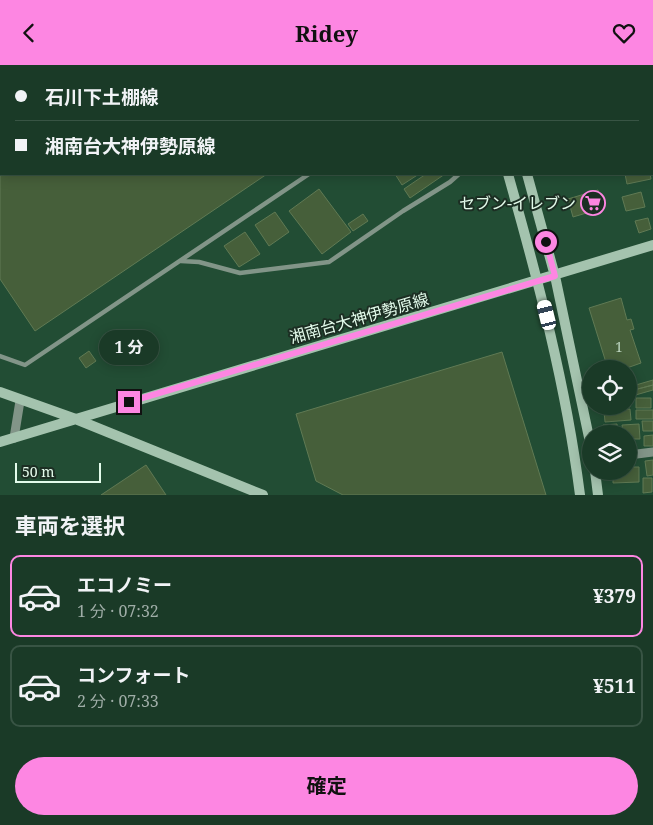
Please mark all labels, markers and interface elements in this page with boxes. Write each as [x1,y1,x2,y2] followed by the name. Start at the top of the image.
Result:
[295,18,358,48] text: Ridey
[15,19,43,47] icon: back
[610,19,638,47] icon: heart
[45,84,159,110] text: 石川下土棚線
[45,133,216,159] text: 湘南台大神伊勢原線
[580,190,606,216] supermarket icon: セブン-イレブン
[459,192,576,214] place label: セブン-イレブン
[535,231,557,253] route start
[287,288,431,348] street label: 湘南台大神伊勢原線
[536,299,557,331] car
[99,329,159,365] callout: 1 分
[114,336,144,358] text: 1 分
[615,337,623,356] house number: 1
[582,360,637,480] map controls
[582,360,637,415] button: locate
[118,391,140,413] route end
[582,425,637,480] button: layers
[15,460,101,483] scale bar
[22,462,55,481] text: 50 m
[15,510,125,540] text: 車両を選択
[77,572,172,598] text: エコノミー
[17,574,62,619] icon: car
[593,583,636,609] text: ¥379
[77,600,159,622] text: 1 分 · 07:32
[77,662,190,688] text: コンフォート
[17,664,62,709] icon: car
[593,673,636,699] text: ¥511
[77,690,159,712] text: 2 分 · 07:33
[15,757,638,815] button: 確定

